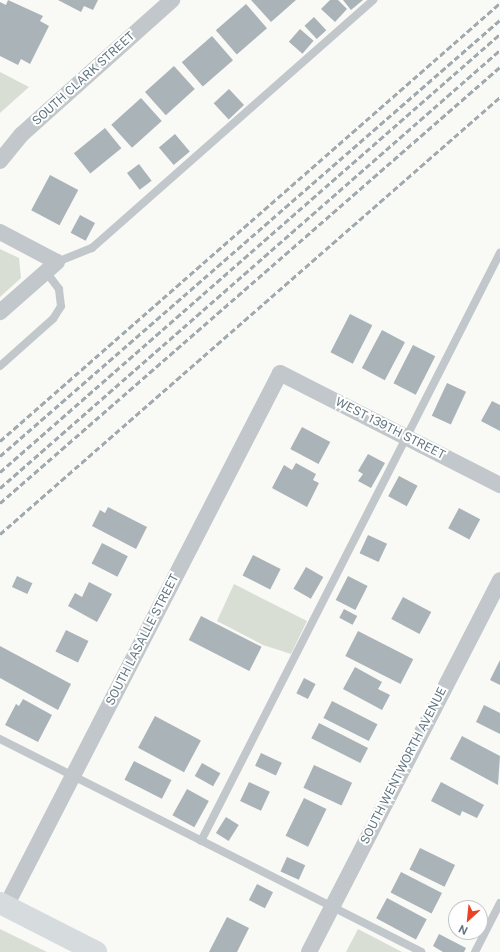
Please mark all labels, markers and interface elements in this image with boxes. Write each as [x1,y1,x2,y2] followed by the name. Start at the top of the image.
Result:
[30,29,138,129] street label: SOUTH CLARK STREET
[333,395,447,463] street label: WEST 139TH STREET
[104,572,182,708] street label: SOUTH LASALLE STREET
[358,685,450,847] street label: SOUTH WENTWORTH AVENUE
[448,900,488,940] north arrow
[456,923,470,937] text: N

